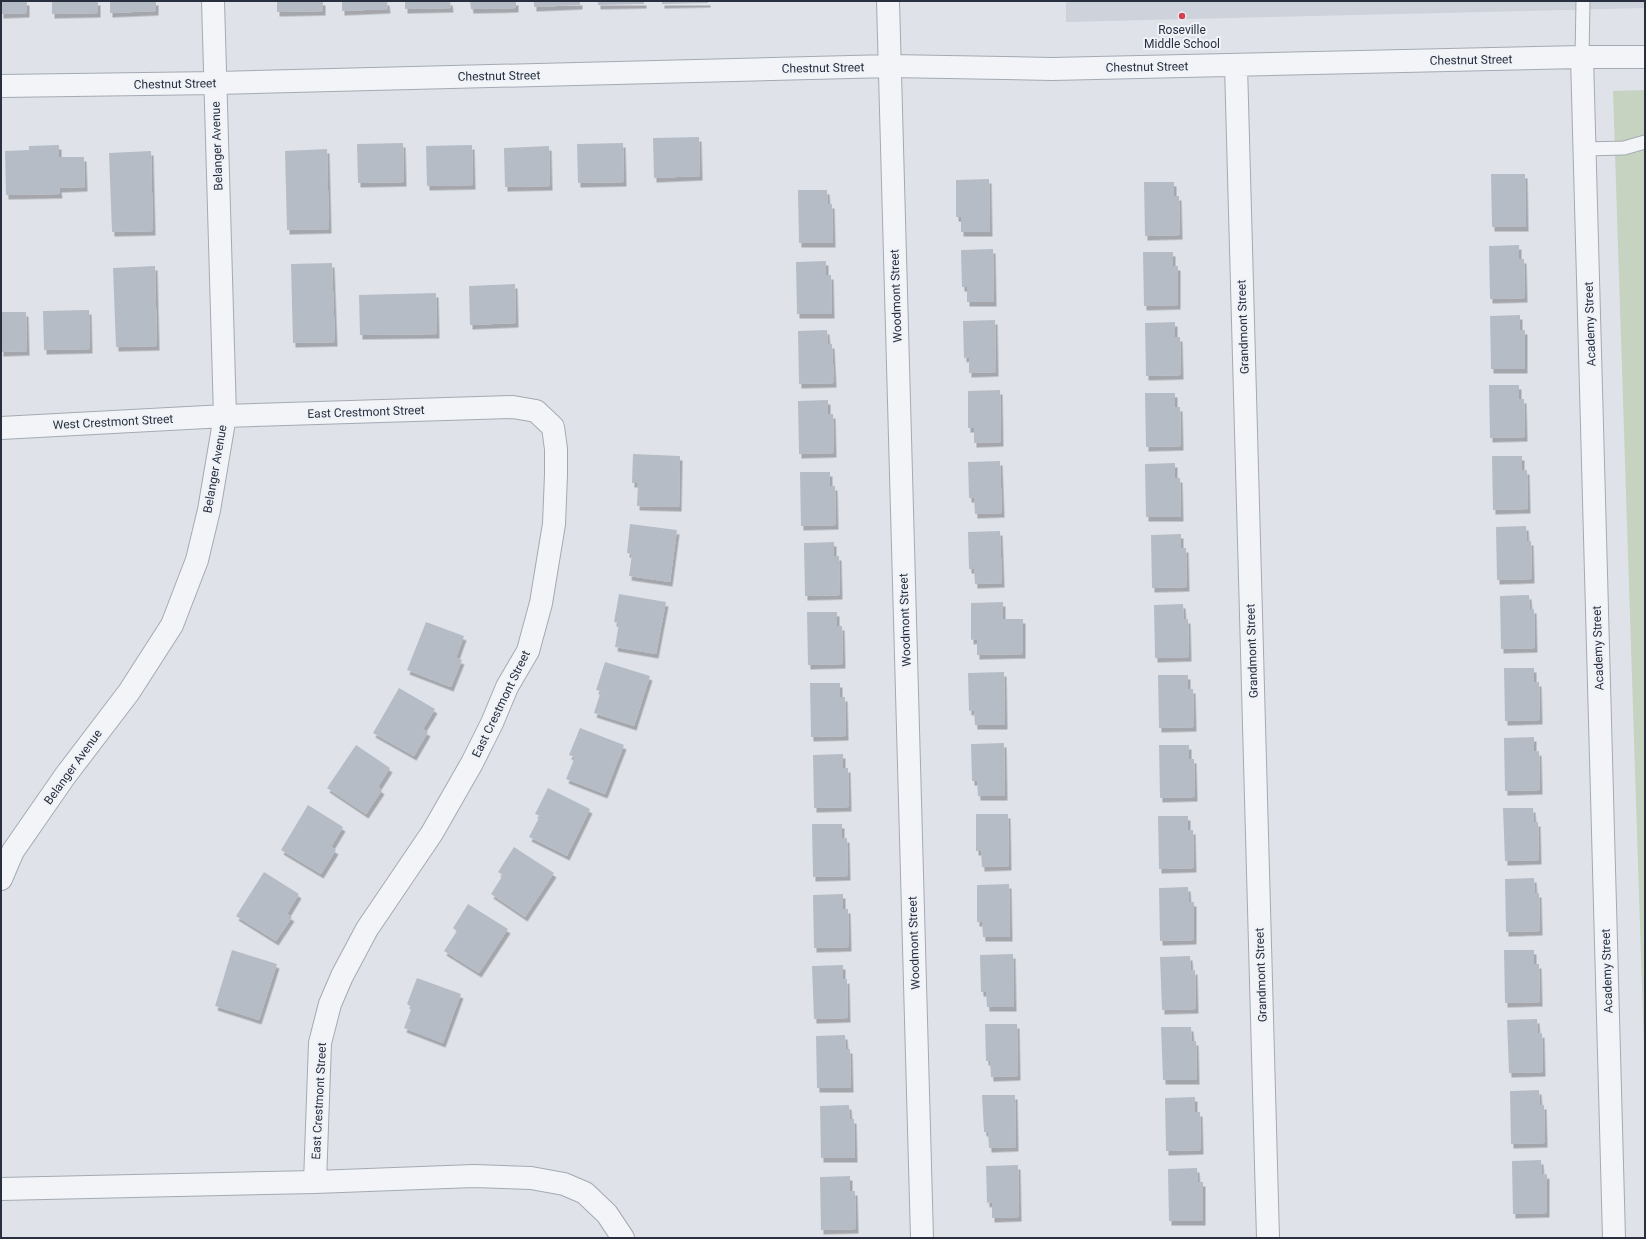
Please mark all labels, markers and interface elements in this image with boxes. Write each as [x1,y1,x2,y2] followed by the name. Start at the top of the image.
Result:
[1177,11,1187,21] marker: Roseville Middle School
[1144,23,1220,51] place label: Roseville Middle School
[1430,52,1513,68] street label: Chestnut Street
[1106,59,1189,75] street label: Chestnut Street
[782,60,865,76] street label: Chestnut Street
[458,68,541,84] street label: Chestnut Street
[134,76,217,92] street label: Chestnut Street
[208,101,226,191] street label: Belanger Avenue
[887,249,905,343] street label: Woodmont Street
[1234,279,1252,374] street label: Grandmont Street
[1582,281,1598,367] street label: Academy Street
[307,403,425,421] street label: East Crestmont Street
[52,412,174,432] street label: West Crestmont Street
[200,424,230,514] street label: Belanger Avenue
[896,573,914,667] street label: Woodmont Street
[1243,603,1261,698] street label: Grandmont Street
[1590,605,1606,691] street label: Academy Street
[469,648,533,760] street label: East Crestmont Street
[41,727,105,807] street label: Belanger Avenue
[905,896,923,990] street label: Woodmont Street
[1252,927,1270,1022] street label: Grandmont Street
[1599,928,1615,1014] street label: Academy Street
[309,1042,329,1160] street label: East Crestmont Street

